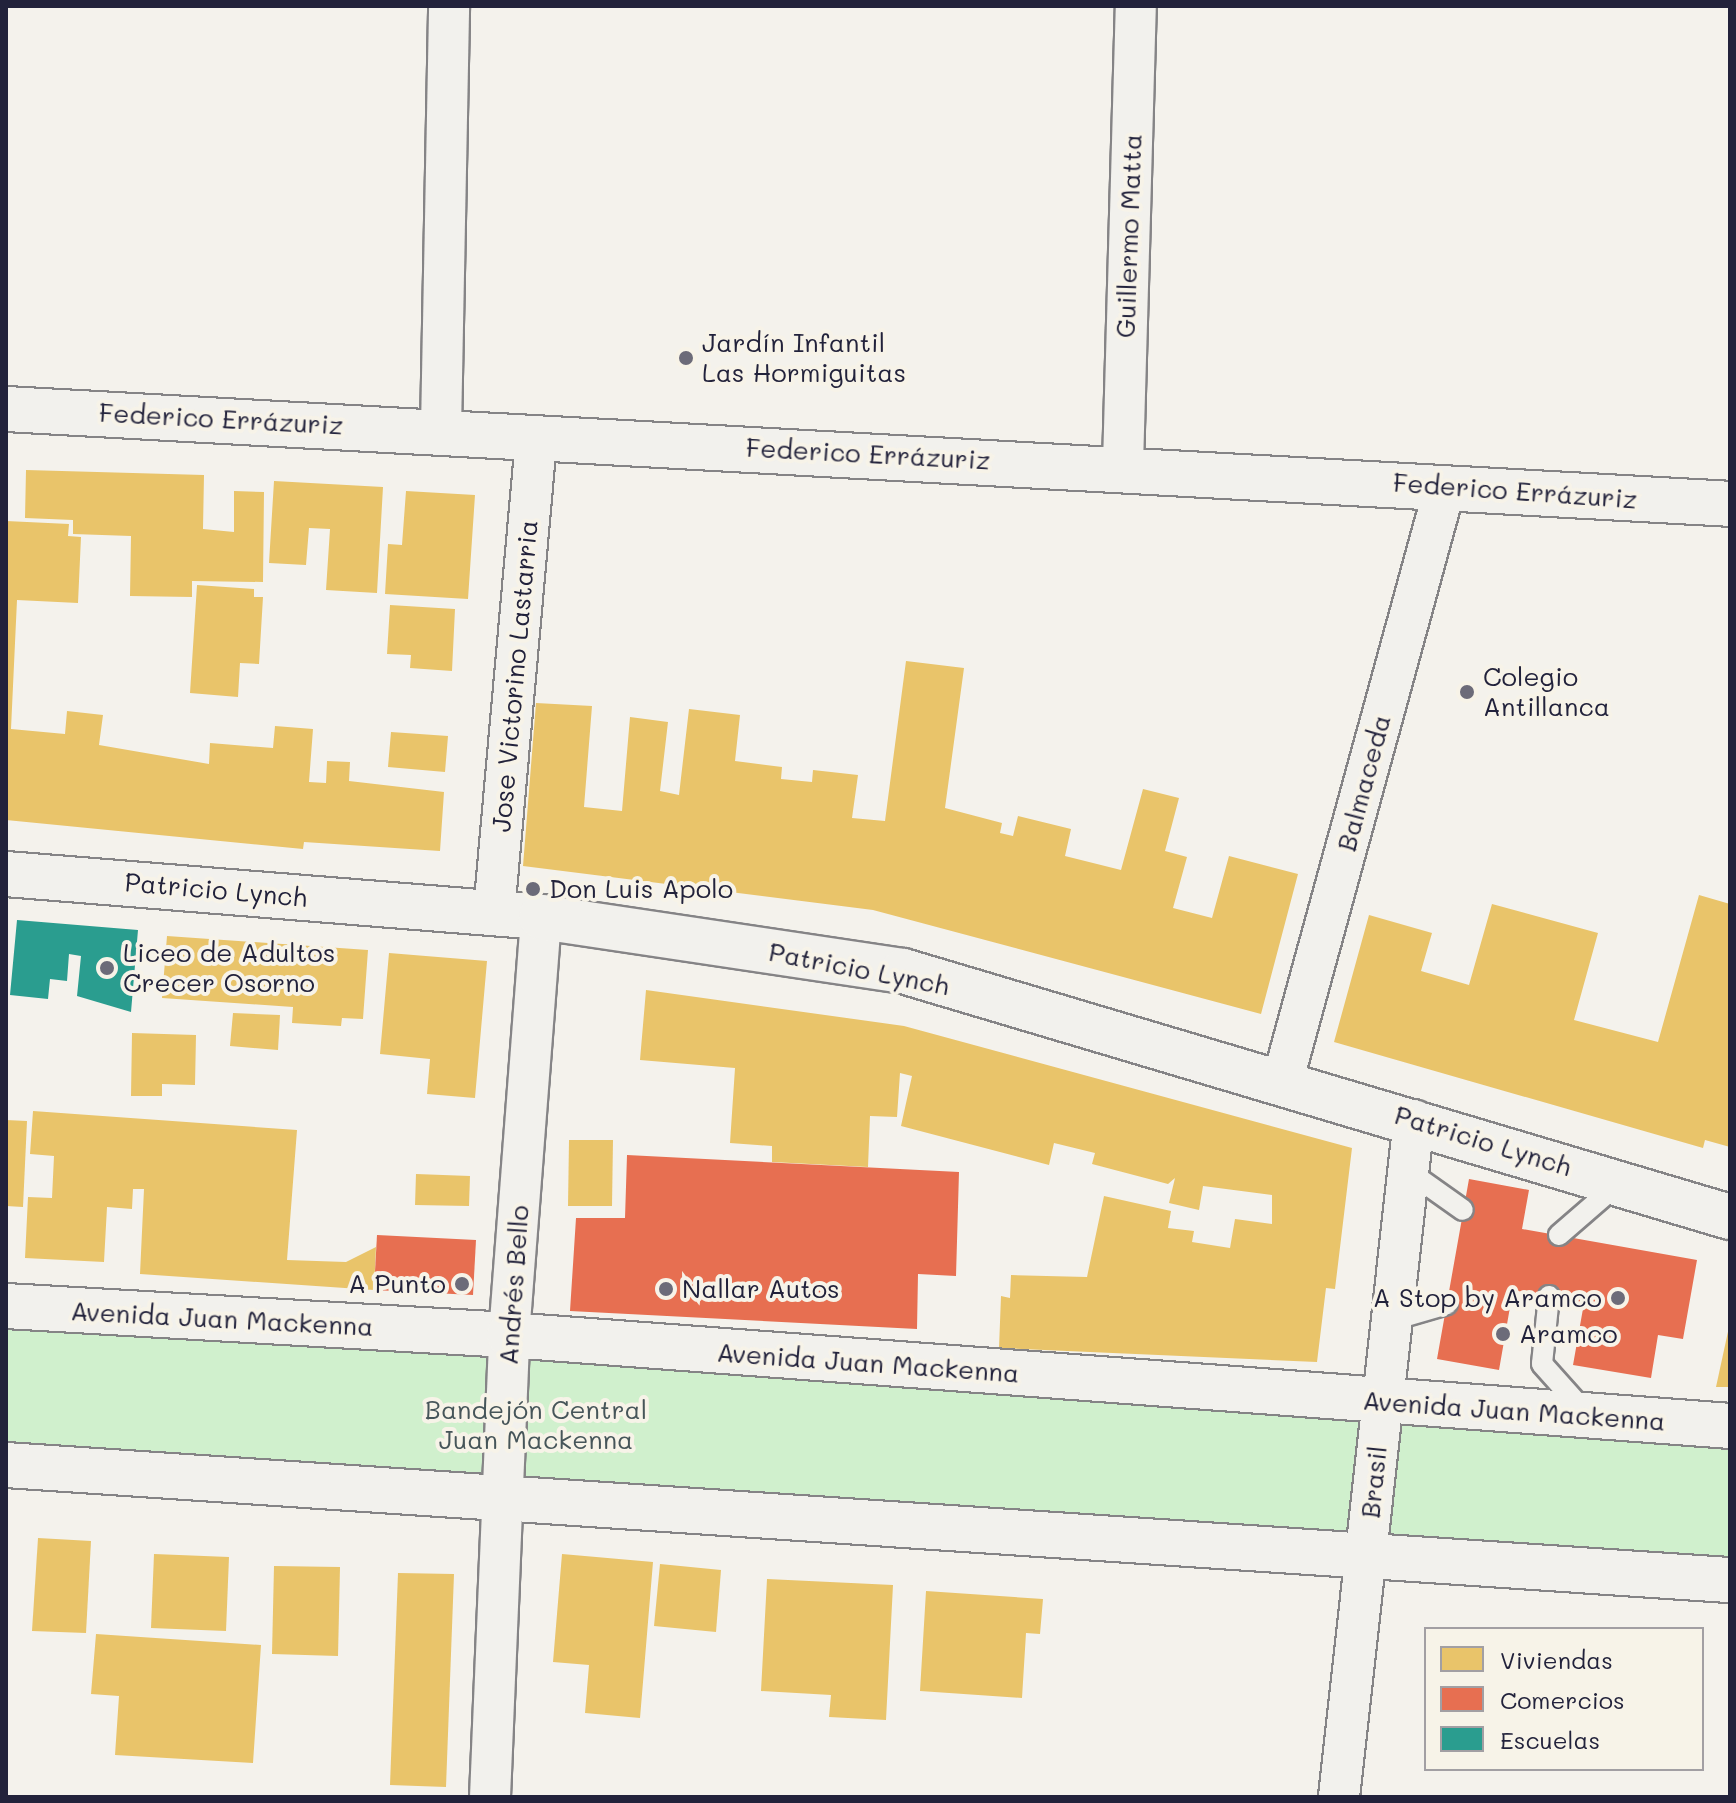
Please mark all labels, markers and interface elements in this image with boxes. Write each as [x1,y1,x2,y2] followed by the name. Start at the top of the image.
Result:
[1110,133,1148,339] street label: Guillermo Matta
[702,327,906,388] place label: Jardín Infantil Las Hormiguitas
[677,349,695,367] marker: Jardín Infantil Las Hormiguitas
[98,397,344,441] street label: Federico Errázuriz
[745,432,991,476] street label: Federico Errázuriz
[1392,467,1638,515] street label: Federico Errázuriz
[486,519,544,833] street label: Jose Victorino Lastarria
[1483,661,1610,722] place label: Colegio Antillanca
[1458,683,1476,701] marker: Colegio Antillanca
[1331,711,1397,855] street label: Balmaceda
[123,866,309,914] street label: Patricio Lynch
[549,873,733,905] place label: Don Luis Apolo
[524,880,542,898] marker: Don Luis Apolo
[766,936,952,1002] street label: Patricio Lynch
[123,937,335,998] place label: Liceo de Adultos Crecer Osorno
[98,959,116,977] marker: Liceo de Adultos Crecer Osorno
[1391,1099,1575,1183] street label: Patricio Lynch
[493,1204,535,1366] street label: Andrés Bello
[348,1268,446,1300] place label: A Punto
[682,1273,840,1305] place label: Nallar Autos
[453,1275,471,1293] marker: A Punto
[657,1280,675,1298] marker: Nallar Autos
[1373,1282,1602,1314] place label: A Stop by Aramco
[1609,1289,1627,1307] marker: A Stop by Aramco
[70,1295,374,1343] street label: Avenida Juan Mackenna
[1519,1318,1618,1350] place label: Aramco
[1494,1325,1512,1343] marker: Aramco
[716,1337,1020,1389] street label: Avenida Juan Mackenna
[1362,1385,1666,1437] street label: Avenida Juan Mackenna
[425,1394,647,1456] park label: Bandejón Central Juan Mackenna
[1355,1444,1393,1520] street label: Brasil
[1424,1627,1704,1771] legend
[1500,1644,1613,1675] text: Viviendas
[1500,1684,1625,1715] text: Comercios
[1500,1724,1600,1755] text: Escuelas

